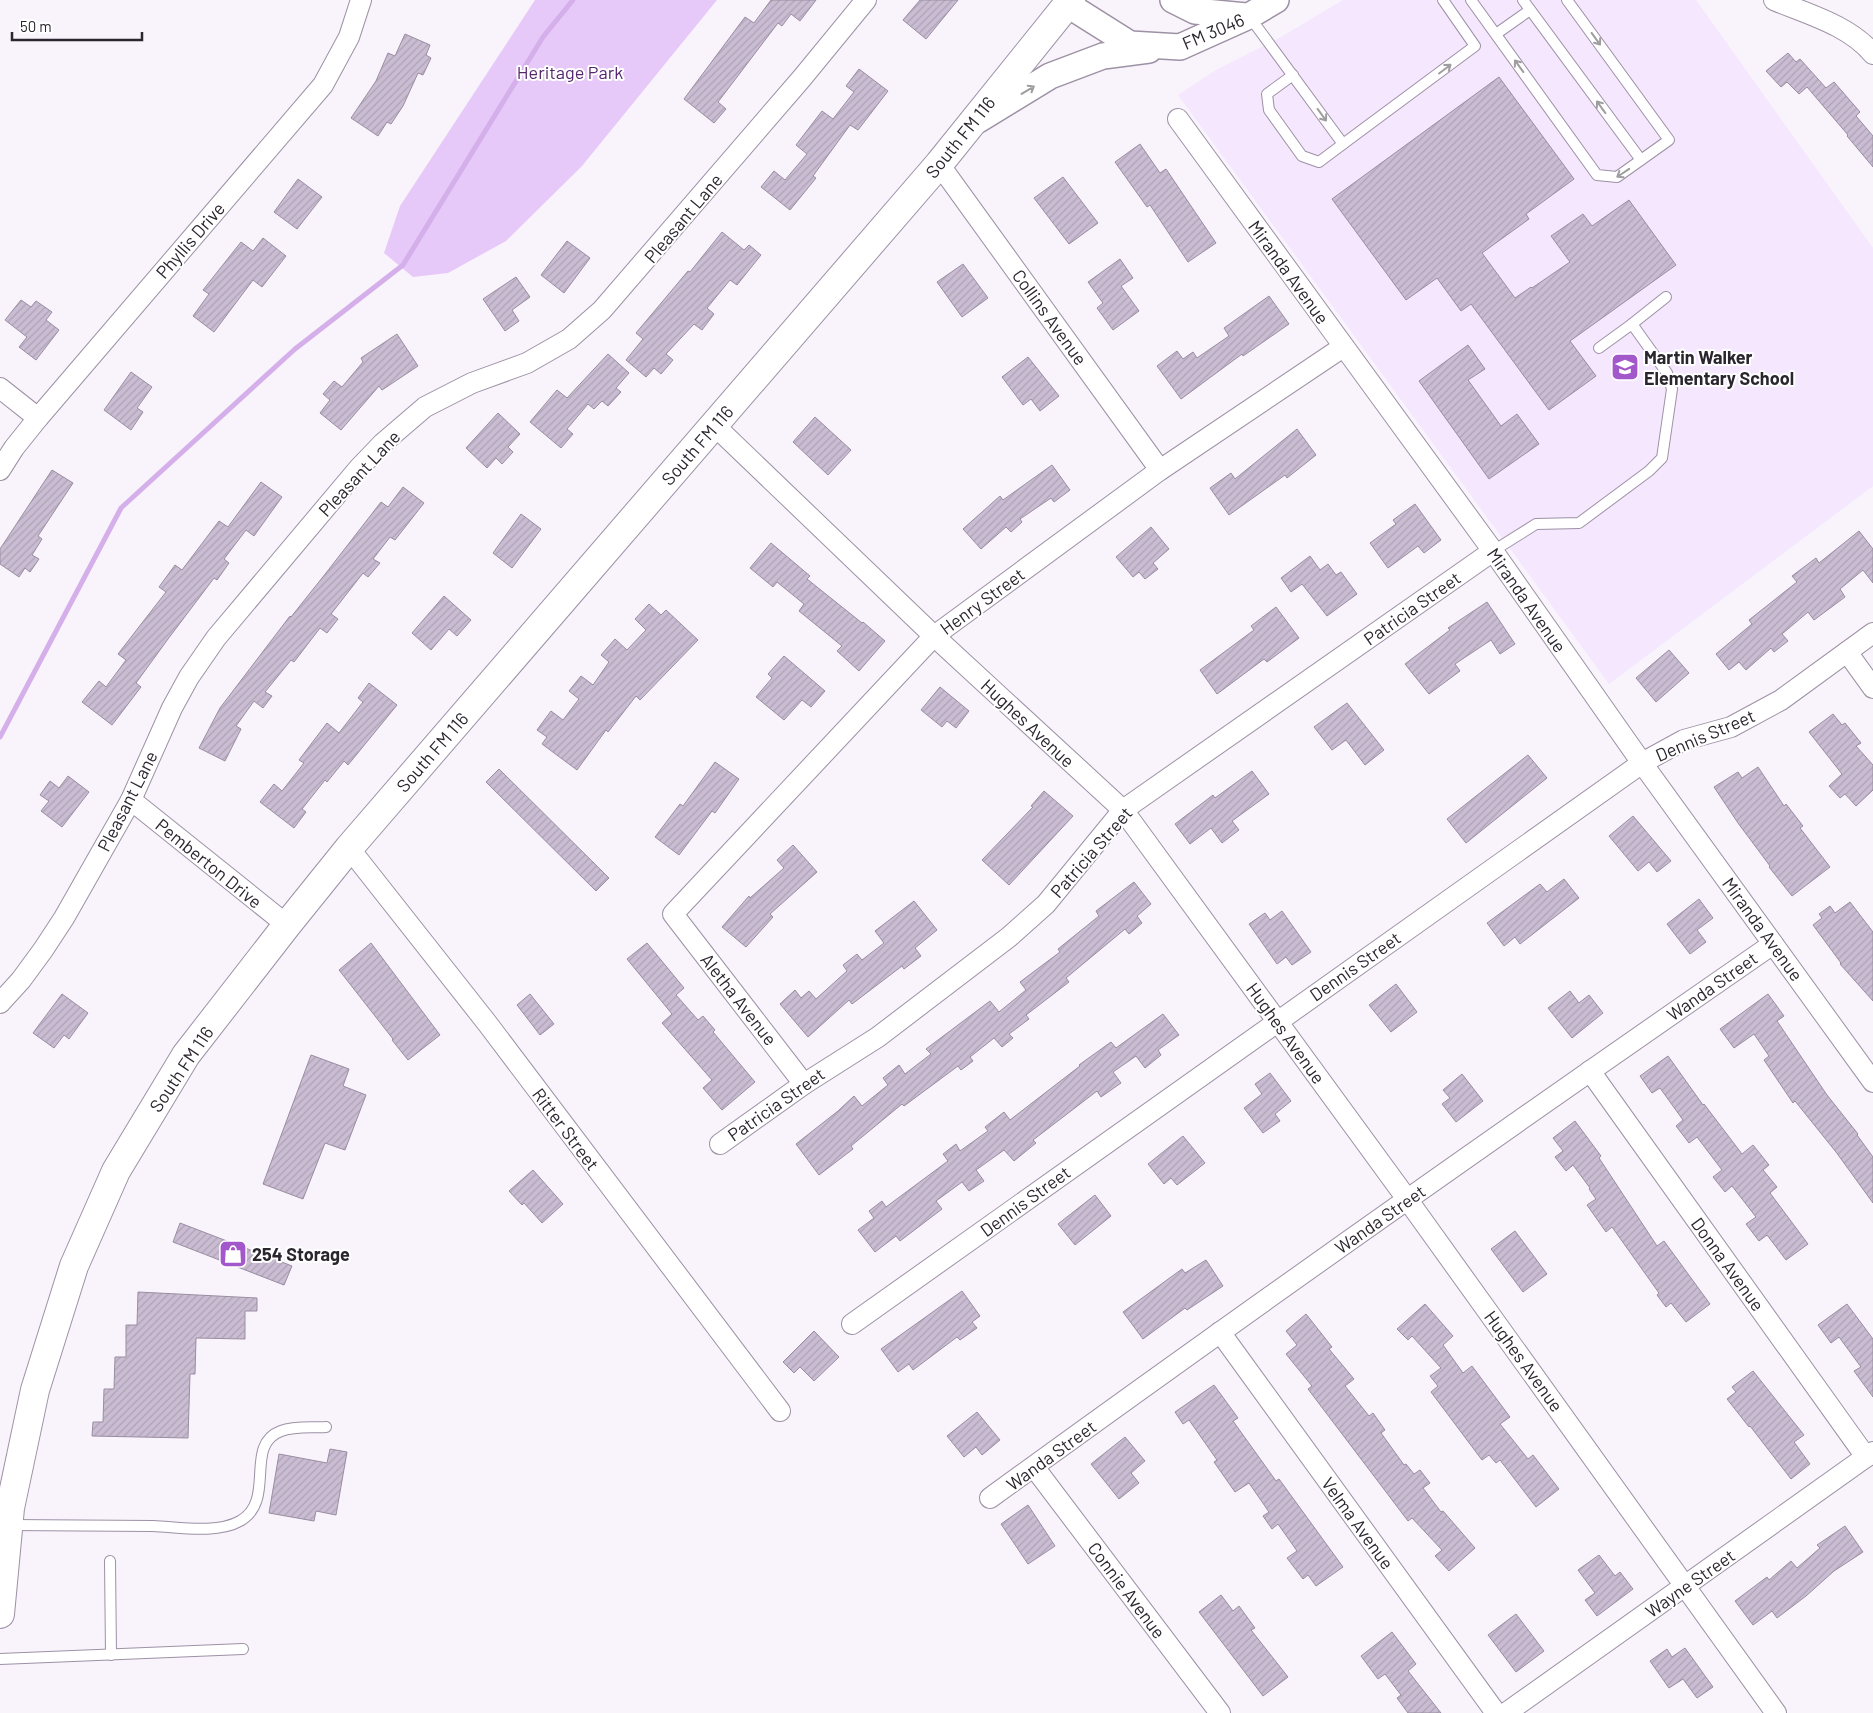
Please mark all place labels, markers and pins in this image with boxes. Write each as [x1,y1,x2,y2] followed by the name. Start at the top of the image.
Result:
[1644,346,1794,389] place label: Martin Walker Elementary School
[1610,352,1640,382] school or university icon: Martin Walker Elementary School
[218,1239,248,1269] shop icon: 254 Storage
[252,1243,350,1265] place label: 254 Storage

